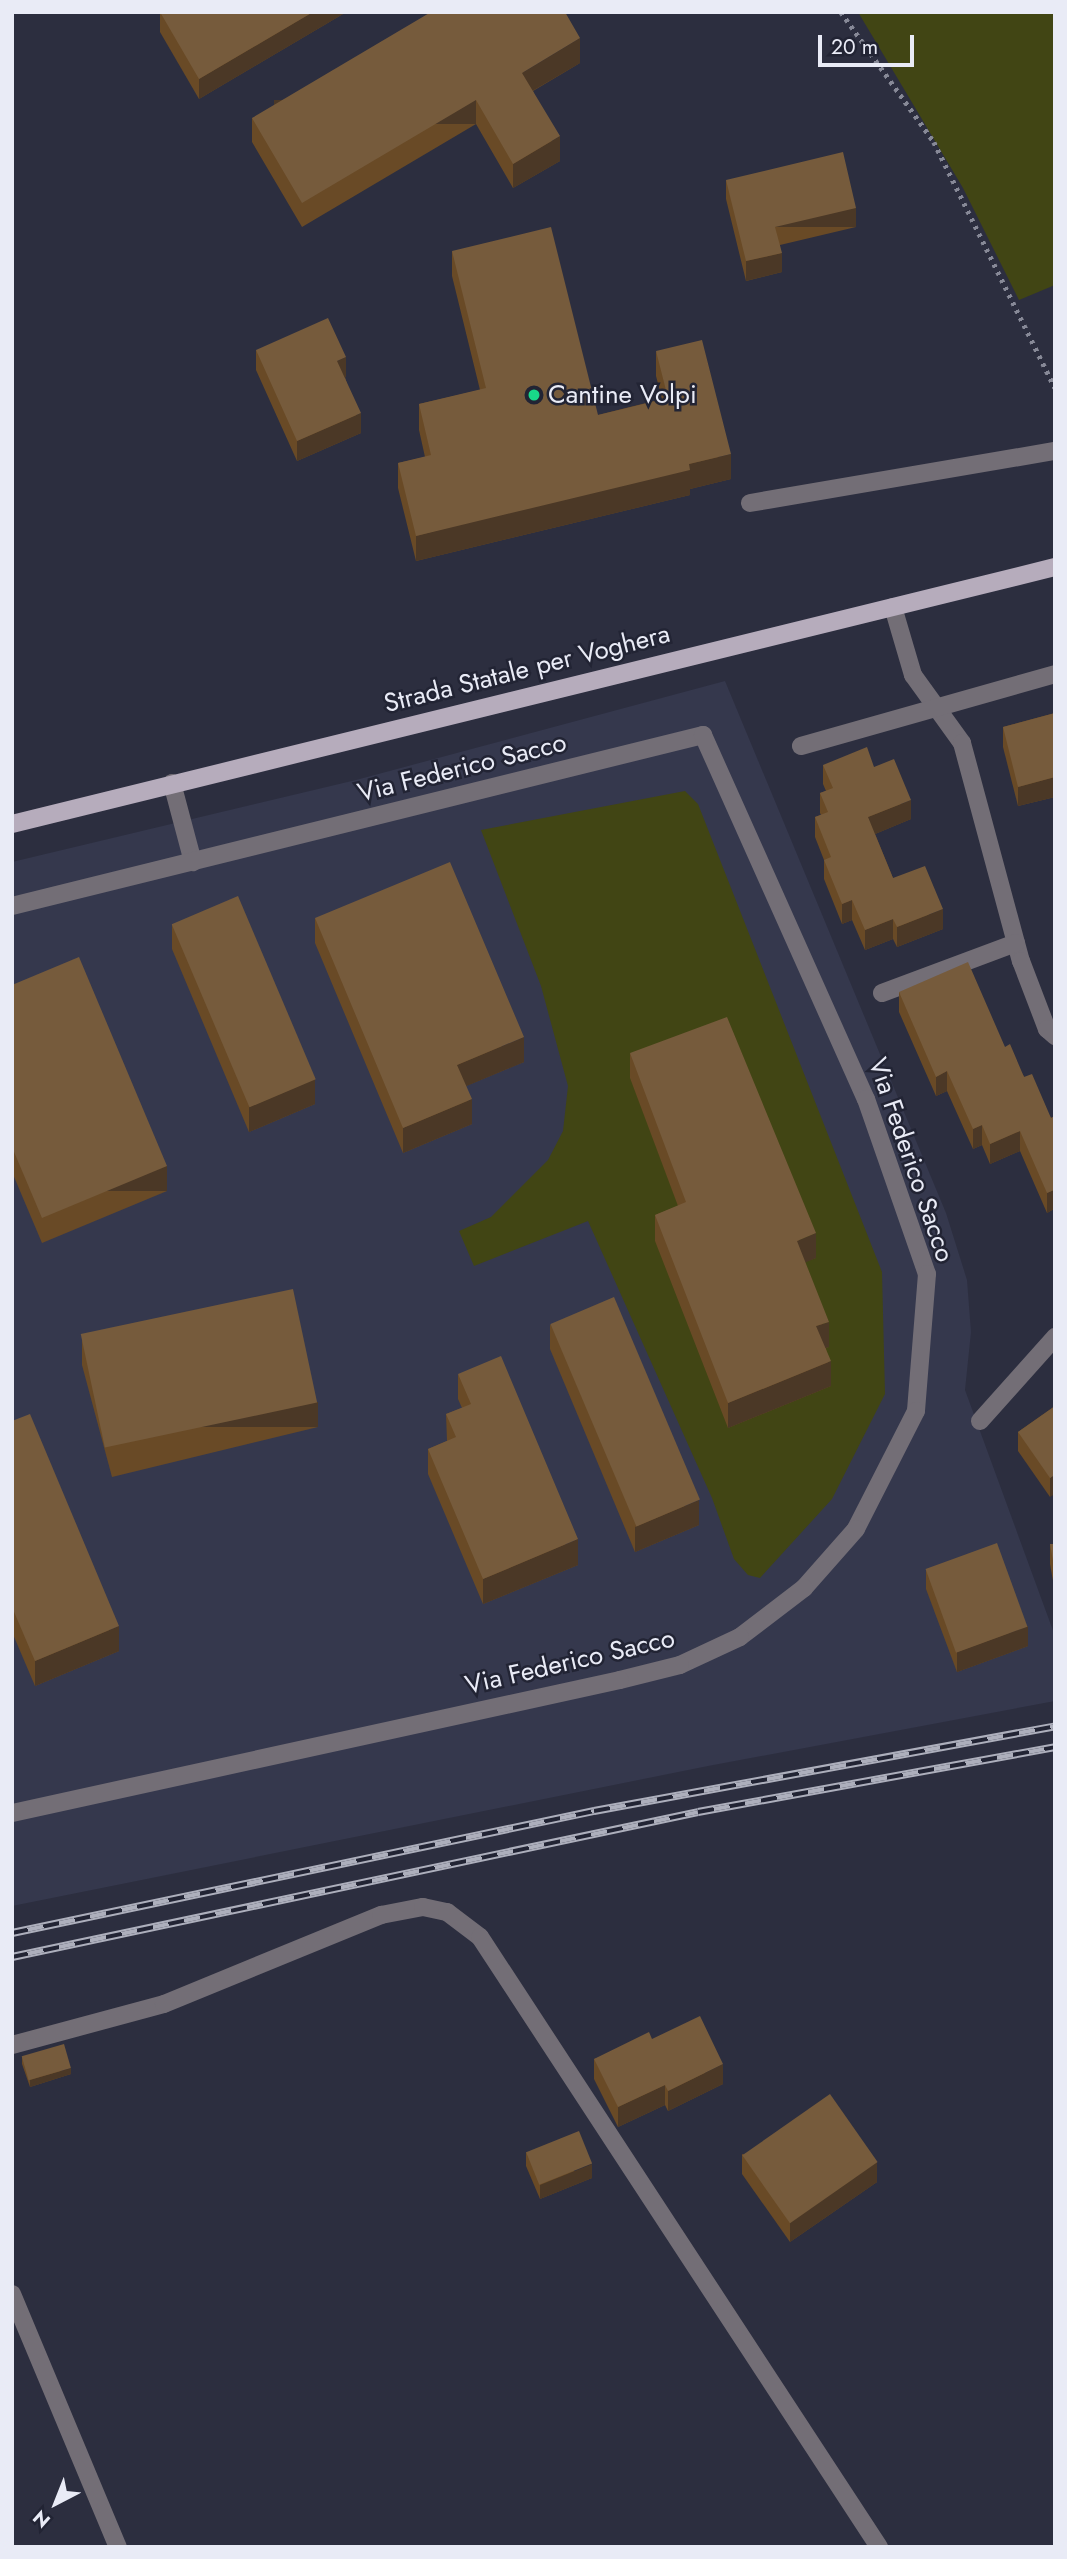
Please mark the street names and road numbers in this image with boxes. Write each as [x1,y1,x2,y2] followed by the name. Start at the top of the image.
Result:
[381,618,673,720] street label: Strada Statale per Voghera
[354,727,570,809] street label: Via Federico Sacco
[861,1054,961,1266] street label: Via Federico Sacco
[462,1623,678,1701] street label: Via Federico Sacco

